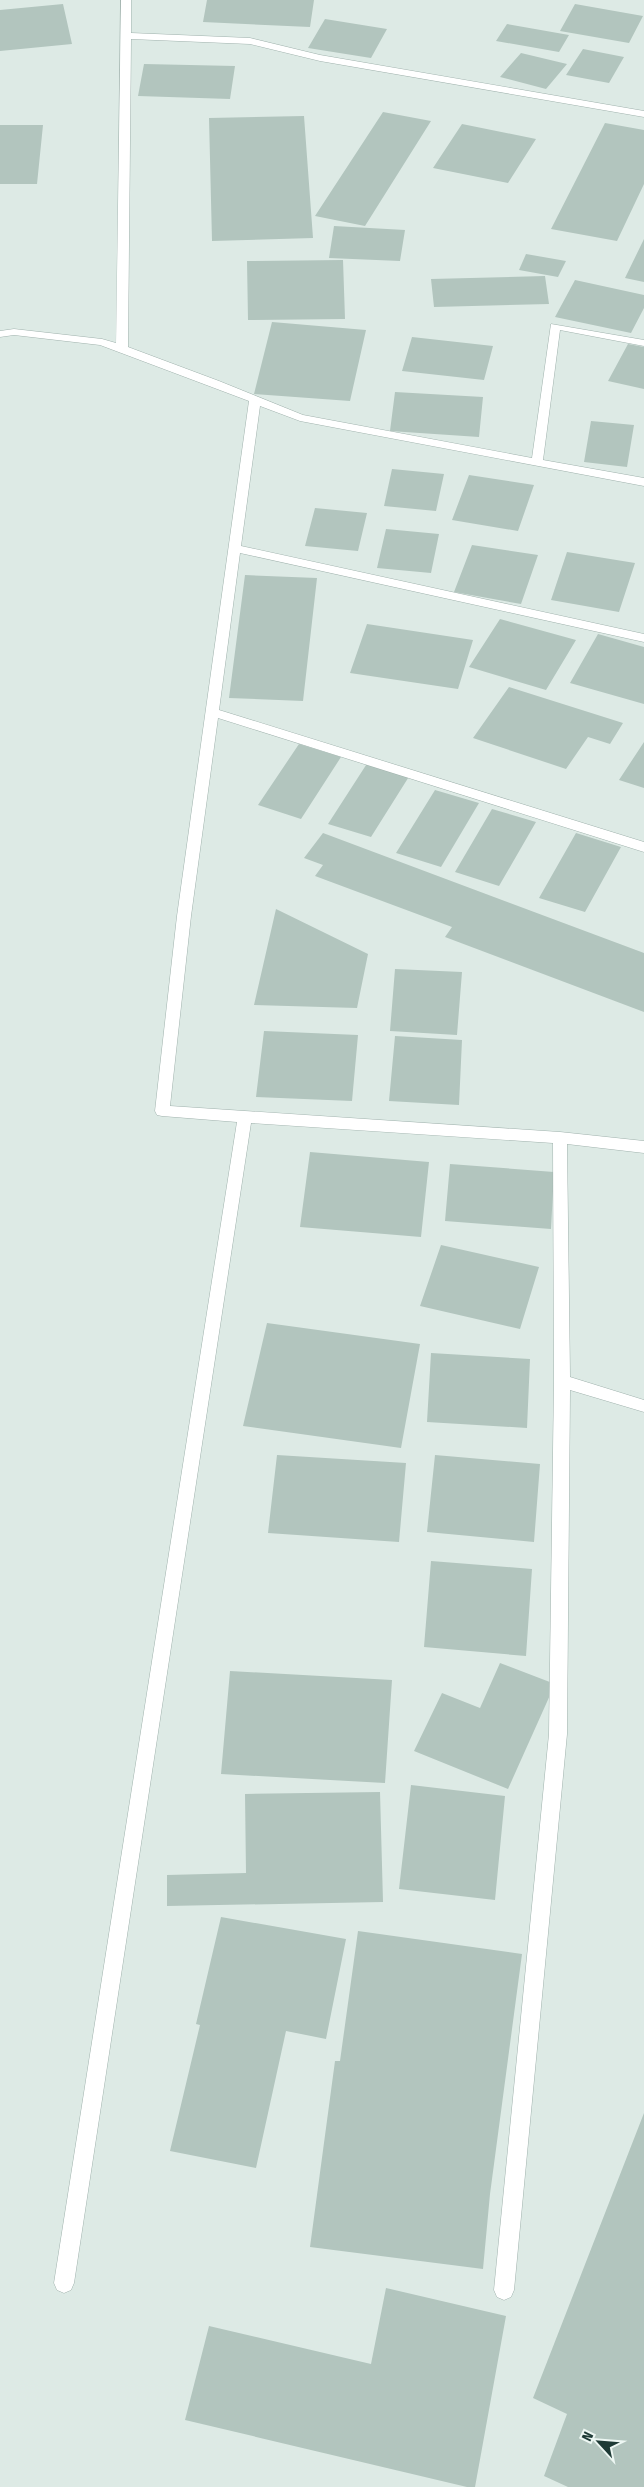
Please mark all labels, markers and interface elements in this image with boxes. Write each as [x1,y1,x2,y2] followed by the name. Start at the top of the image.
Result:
[574,2417,624,2467] north arrow
[578,2429,597,2444] text: N

